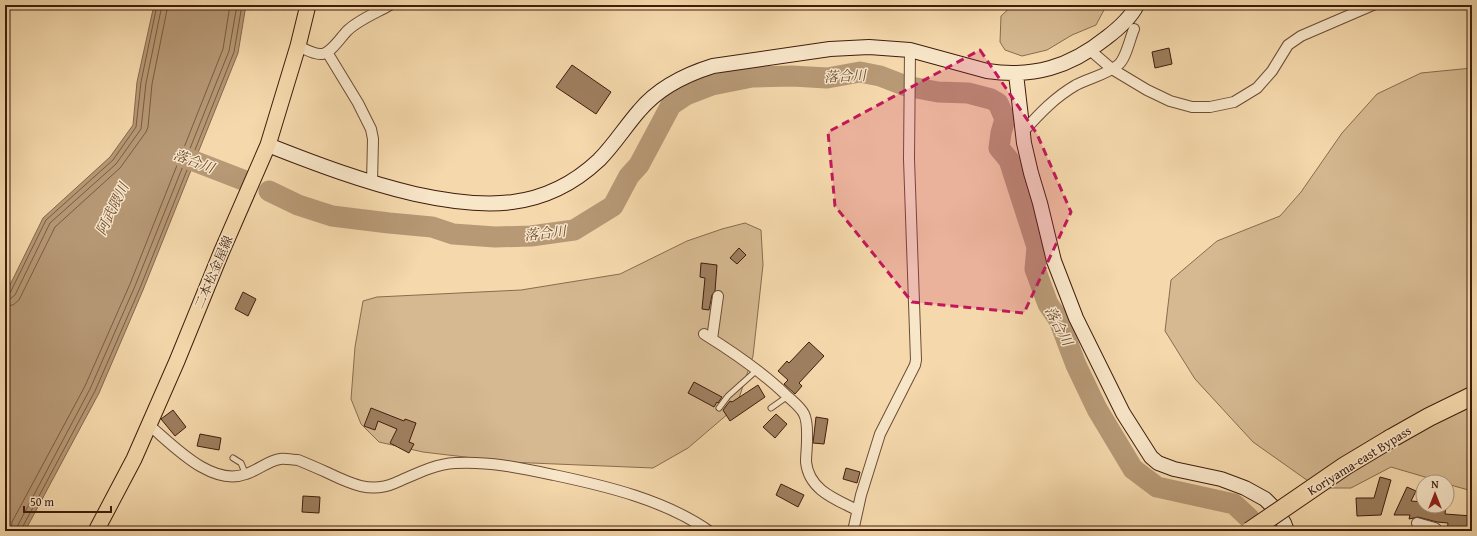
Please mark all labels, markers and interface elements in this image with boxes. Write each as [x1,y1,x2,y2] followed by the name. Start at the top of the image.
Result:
[824,65,868,87] water label: 落合川
[171,144,219,179] water label: 落合川
[91,178,134,239] water label: 阿武隈川
[523,221,569,245] water label: 落合川
[189,233,237,312] street label: 二本松金屋線
[1040,303,1079,351] water label: 落合川
[1304,421,1415,500] street label: Koriyama-east Bypass
[1415,474,1455,514] north arrow
[1431,476,1439,492] text: N
[24,488,111,514] scale bar
[30,493,54,510] text: 50 m

